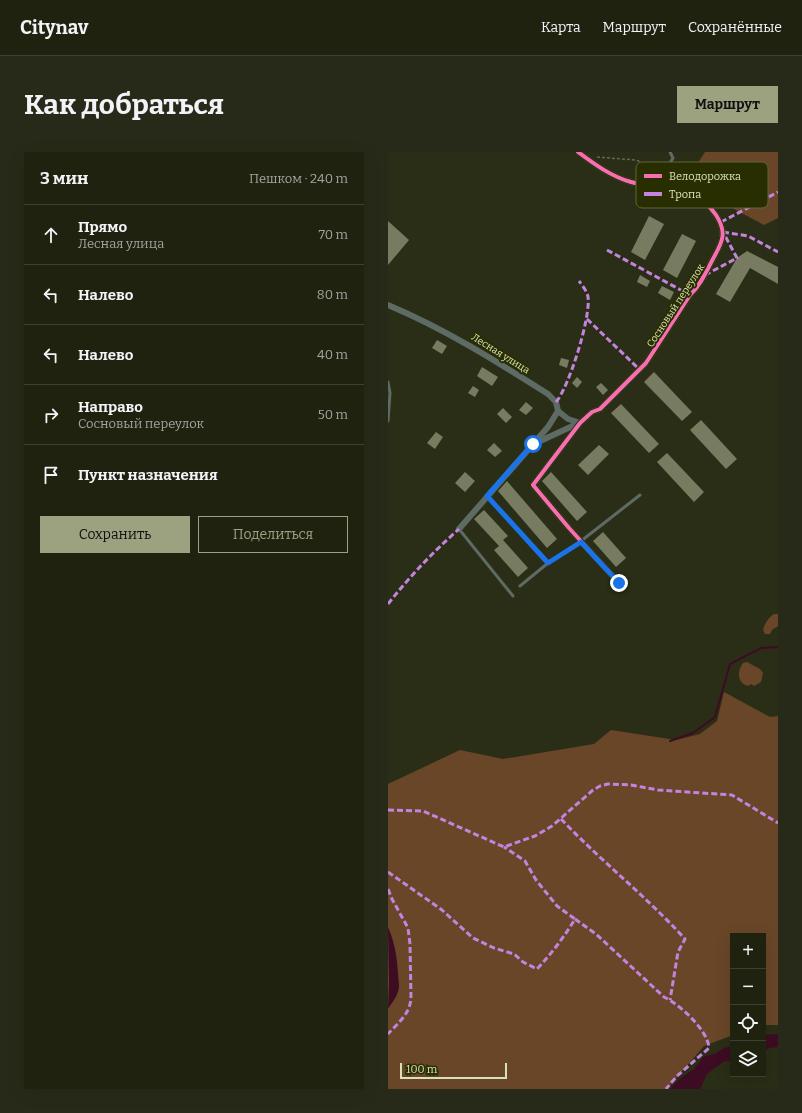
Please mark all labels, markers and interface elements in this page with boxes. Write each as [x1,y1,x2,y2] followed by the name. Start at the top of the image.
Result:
[20,16,88,39] text: Citynav
[541,19,581,36] text: Карта
[603,19,666,36] text: Маршрут
[688,19,782,36] text: Сохранённые
[677,86,778,123] button: Маршрут
[24,88,224,121] text: Как добраться
[636,162,768,208] legend
[40,168,88,189] text: 3 мин
[669,170,741,183] text: Велодорожка
[249,171,348,186] text: Пешком · 240 m
[669,188,701,201] text: Тропа
[78,218,127,236] text: Прямо
[40,224,62,246] icon: ahead
[318,227,348,242] text: 70 m
[78,236,164,251] text: Лесная улица
[644,261,707,350] street label: Сосновый переулок
[40,284,62,306] icon: left
[78,286,133,304] text: Налево
[317,287,348,302] text: 80 m
[469,331,532,377] street label: Лесная улица
[40,344,62,366] icon: left
[78,346,133,364] text: Налево
[317,347,348,362] text: 40 m
[78,398,143,416] text: Направо
[40,404,62,426] icon: right
[318,407,348,422] text: 50 m
[78,416,204,431] text: Сосновый переулок
[524,435,542,453] route start
[40,464,62,486] icon: arrive
[78,466,218,484] text: Пункт назначения
[40,516,190,553] button: Сохранить
[198,516,348,553] button: Поделиться
[610,574,628,592] route end
[730,933,766,1077] map controls
[730,933,766,969] button: +
[730,969,766,1005] button: −
[730,1005,766,1041] button: locate
[730,1041,766,1077] button: layers
[400,1061,507,1080] scale bar
[406,1063,437,1076] text: 100 m

